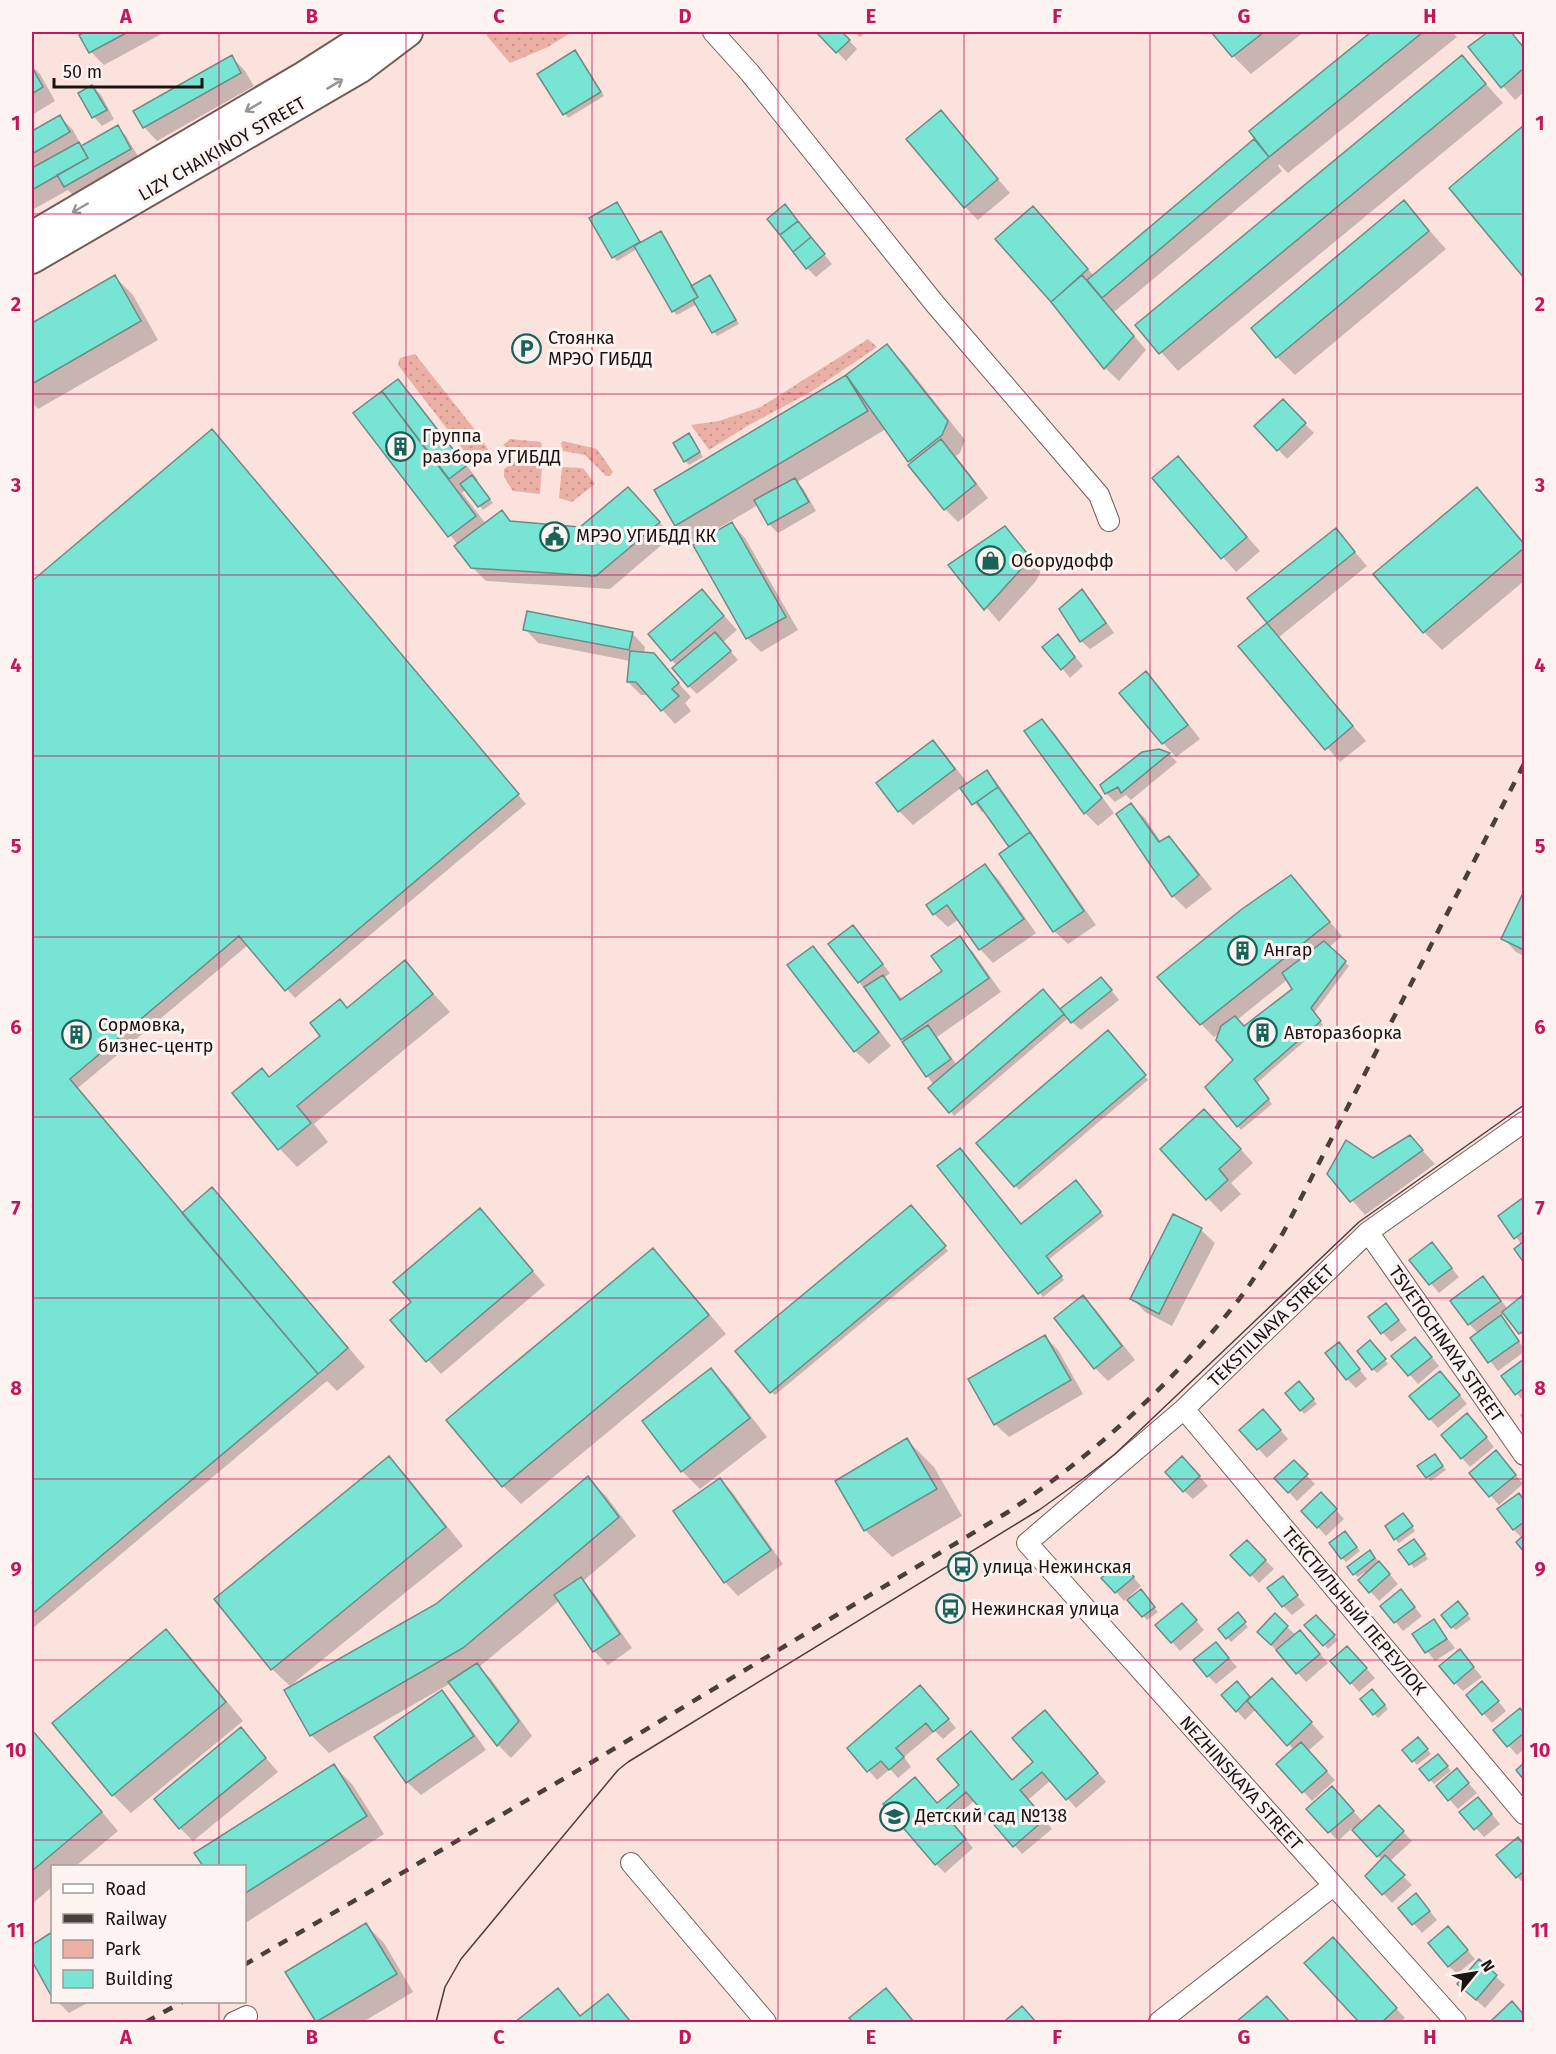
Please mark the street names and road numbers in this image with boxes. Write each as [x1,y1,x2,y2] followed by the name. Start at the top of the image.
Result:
[135,92,310,206] street label: LIZY CHAIKINOY STREET
[1204,1260,1339,1392] street label: TEKSTILNAYA STREET
[1384,1262,1509,1427] street label: TSVETOCHNAYA STREET
[1277,1522,1431,1700] street label: ТЕКСТИЛЬНЫЙ ПЕРЕУЛОК
[1175,1711,1308,1855] street label: NEZHINSKAYA STREET

